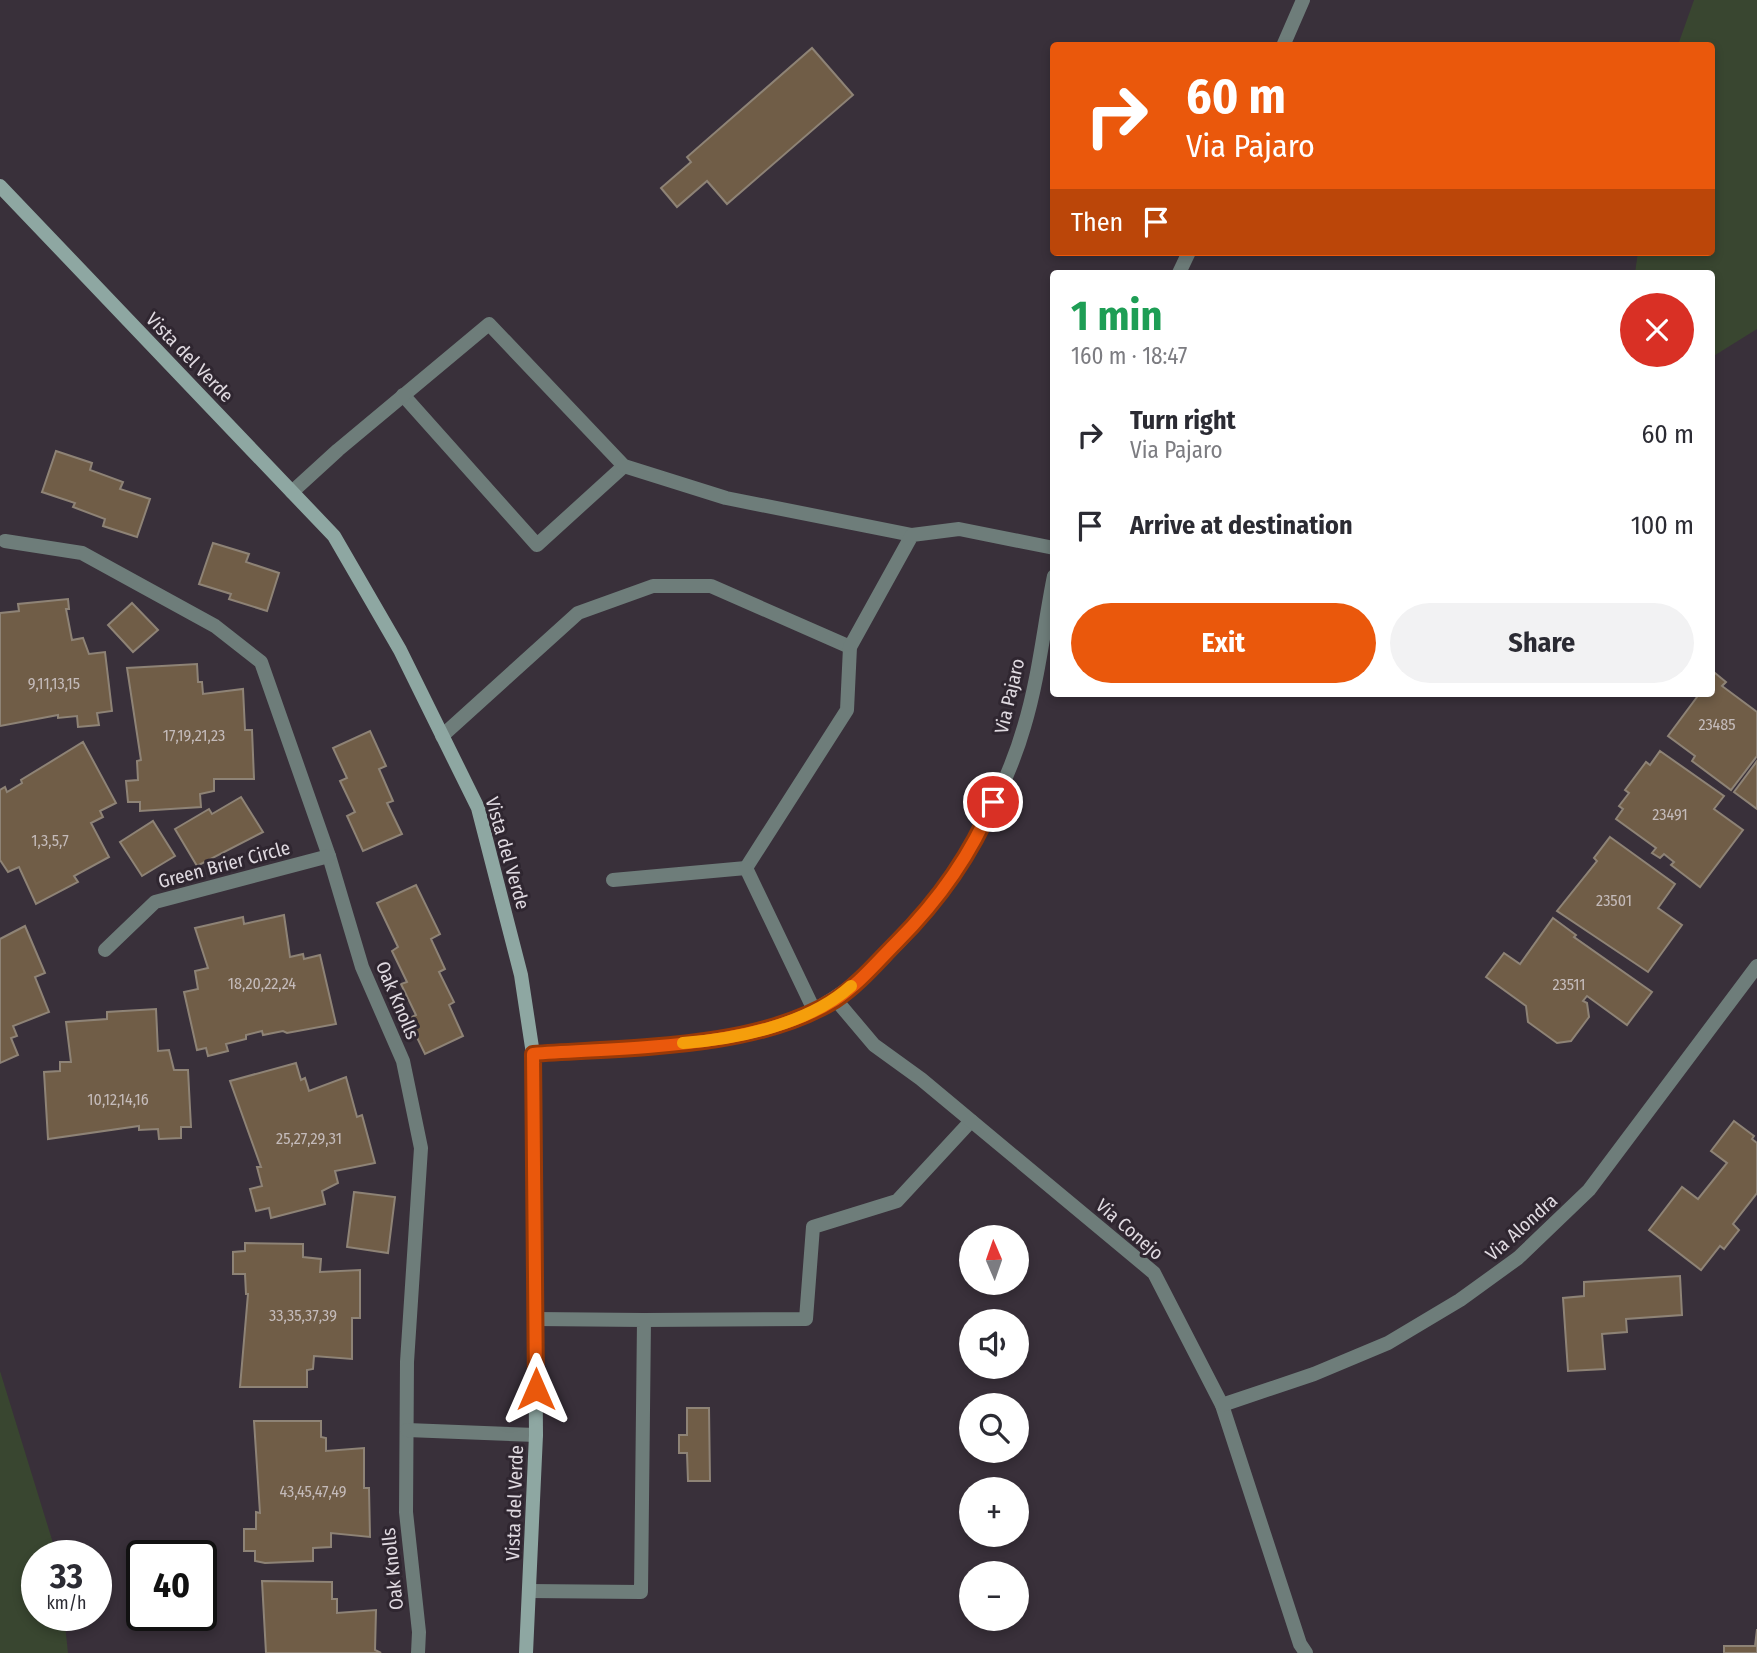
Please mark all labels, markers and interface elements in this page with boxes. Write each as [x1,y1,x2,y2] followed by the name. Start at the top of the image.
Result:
[1186,67,1286,126] text: 60 m
[1071,70,1162,161] icon: right
[1186,127,1315,165] text: Via Pajaro
[1137,203,1175,241] icon: arrive
[1071,207,1123,238] text: Then
[1071,291,1162,341] text: 1 min
[1620,293,1694,367] button: close
[141,308,238,407] street label: Vista del Verde
[1071,342,1187,370] text: 160 m · 18:47
[1130,405,1236,436] text: Turn right
[1071,416,1109,454] icon: right
[1641,419,1694,450] text: 60 m
[1130,436,1223,464] text: Via Pajaro
[1071,507,1109,545] icon: arrive
[1130,510,1353,541] text: Arrive at destination
[1631,510,1694,541] text: 100 m
[1071,603,1376,683] button: Exit
[1390,603,1694,683] button: Share
[990,656,1029,736] street label: Via Pajaro
[28,674,80,693] house number: 9,11,13,15
[1698,715,1736,734] house number: 23485
[163,726,225,745] house number: 17,19,21,23
[963,772,1023,832] pin
[974,783,1012,821] icon: arrive
[481,794,535,912] street label: Vista del Verde
[1652,805,1688,824] house number: 23491
[31,831,69,850] house number: 1,3,5,7
[156,836,293,893] street label: Green Brier Circle
[1596,891,1632,910] house number: 23501
[371,958,424,1043] street label: Oak Knolls
[228,974,296,993] house number: 18,20,22,24
[1552,975,1586,994] house number: 23511
[87,1090,149,1109] house number: 10,12,14,16
[276,1129,342,1148] house number: 25,27,29,31
[1481,1189,1562,1266] street label: Via Alondra
[1091,1194,1168,1265] street label: Via Conejo
[959,1225,1029,1295] north arrow
[959,1225,1029,1631] map controls
[269,1306,337,1325] house number: 33,35,37,39
[959,1309,1029,1379] button: sound
[499,1352,573,1426] position arrow
[959,1393,1029,1463] button: search
[501,1445,528,1561] street label: Vista del Verde
[959,1477,1029,1547] button: +
[279,1482,347,1501] house number: 43,45,47,49
[377,1527,408,1611] street label: Oak Knolls
[126,1540,217,1631] speed limit sign: 40
[50,1555,83,1597] text: 33
[959,1561,1029,1631] button: −
[46,1592,87,1614] text: km/h

